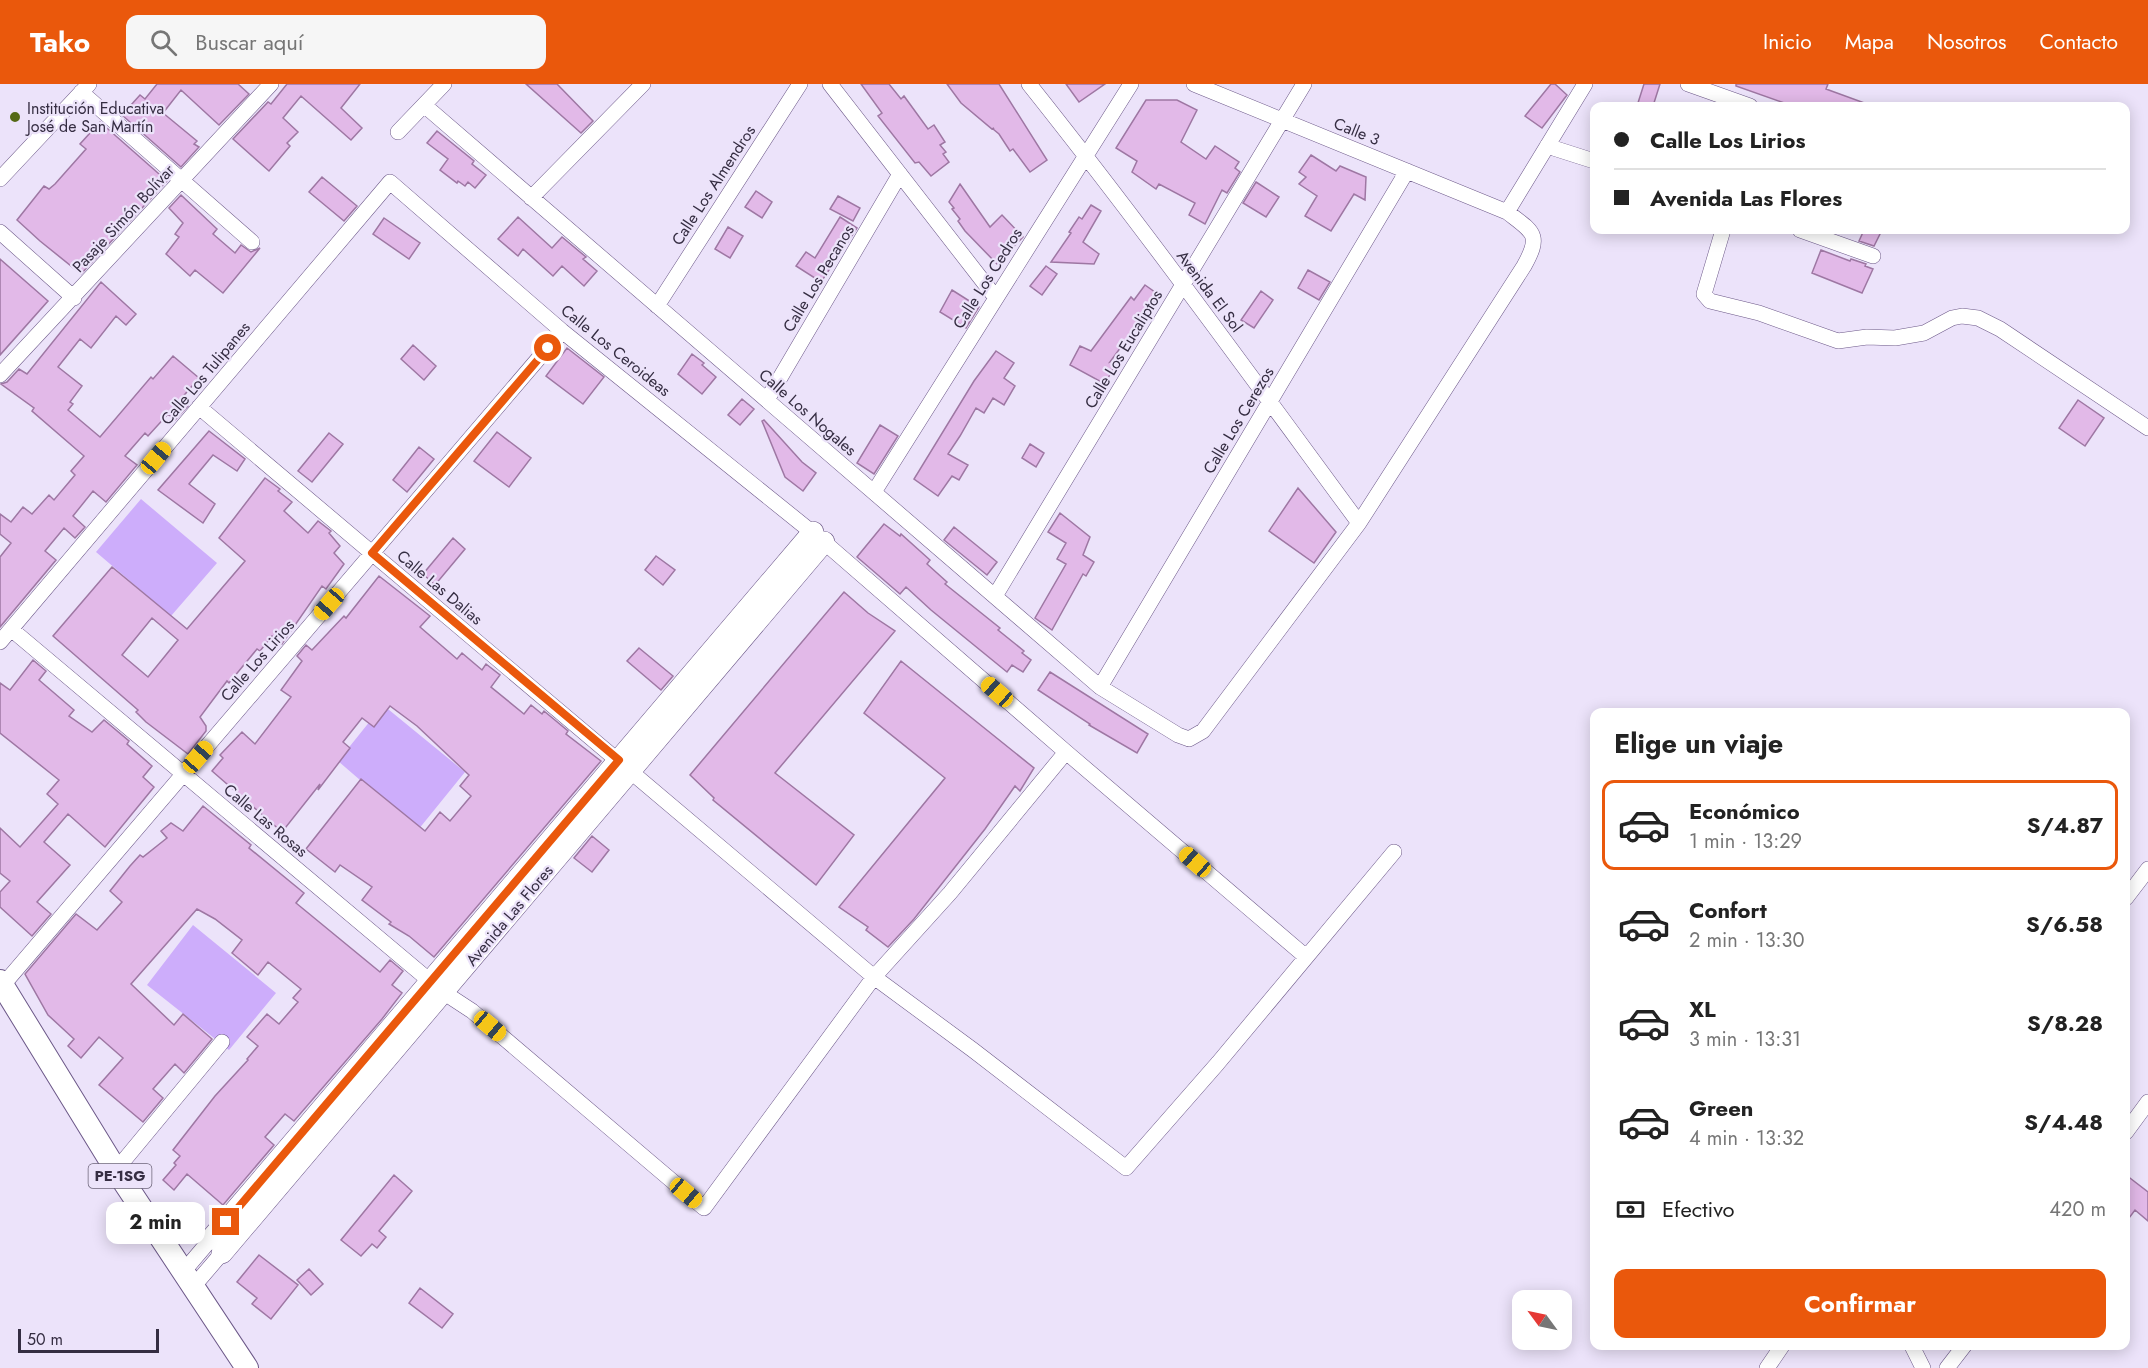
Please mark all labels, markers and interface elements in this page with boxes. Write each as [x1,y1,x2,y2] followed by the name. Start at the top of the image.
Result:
[126,15,546,69] search box
[30,22,90,63] text: Tako
[147,26,180,59] icon: search
[195,26,304,58] text: Buscar aquí
[1763,27,1812,57] text: Inicio
[1845,27,1894,57] text: Mapa
[1927,27,2006,57] text: Nosotros
[2039,27,2118,57] text: Contacto
[25,97,164,138] place label: Institución Educativa José de San Martín
[8,110,22,124] marker: Institución Educativa José de San Martín
[1330,112,1384,151] street label: Calle 3
[666,121,761,250] street label: Calle Los Almendros
[1650,124,1805,156] text: Calle Los Lirios
[67,159,180,277] street label: Pasaje Simón Bolívar
[1650,182,1842,214] text: Avenida Las Flores
[777,220,860,336] street label: Calle Los Pecanos
[947,223,1028,333] street label: Calle Los Cedros
[1171,245,1248,337] street label: Avenida El Sol
[1079,286,1168,413] street label: Calle Los Eucaliptos
[556,299,675,402] street label: Calle Los Ceroideas
[155,317,256,430] street label: Calle Los Tulipanes
[534,334,561,361] route start
[1197,362,1279,478] street label: Calle Los Cerezos
[754,363,861,461] street label: Calle Los Nogales
[138,438,174,478] car
[392,545,488,630] street label: Calle Las Dalias
[310,585,348,623] car
[215,614,300,707] street label: Calle Los Lirios
[978,673,1016,711] car
[1614,724,1783,763] text: Elige un viaje
[179,738,217,776] car
[219,778,313,862] street label: Calle Las Rosas
[1689,795,1800,827] text: Económico
[1617,798,1671,852] icon: car
[2027,809,2103,841] text: S/4.87
[1689,827,1802,856] text: 1 min · 13:29
[1176,843,1214,881] car
[460,860,559,971] street label: Avenida Las Flores
[1689,894,1767,926] text: Confort
[1617,897,1671,951] icon: car
[2026,908,2103,940] text: S/6.58
[1689,926,1805,955] text: 2 min · 13:30
[1689,993,1716,1025] text: XL
[1617,996,1671,1050] icon: car
[2027,1007,2103,1039] text: S/8.28
[470,1008,510,1044] car
[1689,1025,1801,1054] text: 3 min · 13:31
[1689,1092,1753,1124] text: Green
[1617,1095,1671,1149] icon: car
[2024,1106,2103,1138] text: S/4.48
[1689,1124,1804,1153] text: 4 min · 13:32
[88,1164,152,1188] road number: PE-1SG
[666,1175,706,1211] car
[1614,1193,1647,1226] icon: cash
[1662,1193,1735,1225] text: Efectivo
[2049,1195,2106,1224] text: 420 m
[106,1201,205,1243] callout: 2 min
[129,1208,182,1237] text: 2 min
[212,1208,239,1235] route end
[1614,1269,2106,1338] button: Confirmar
[1512,1290,1572,1350] north arrow
[1512,1290,1572,1350] map controls
[18,1326,159,1354] scale bar
[27,1328,63,1351] text: 50 m

